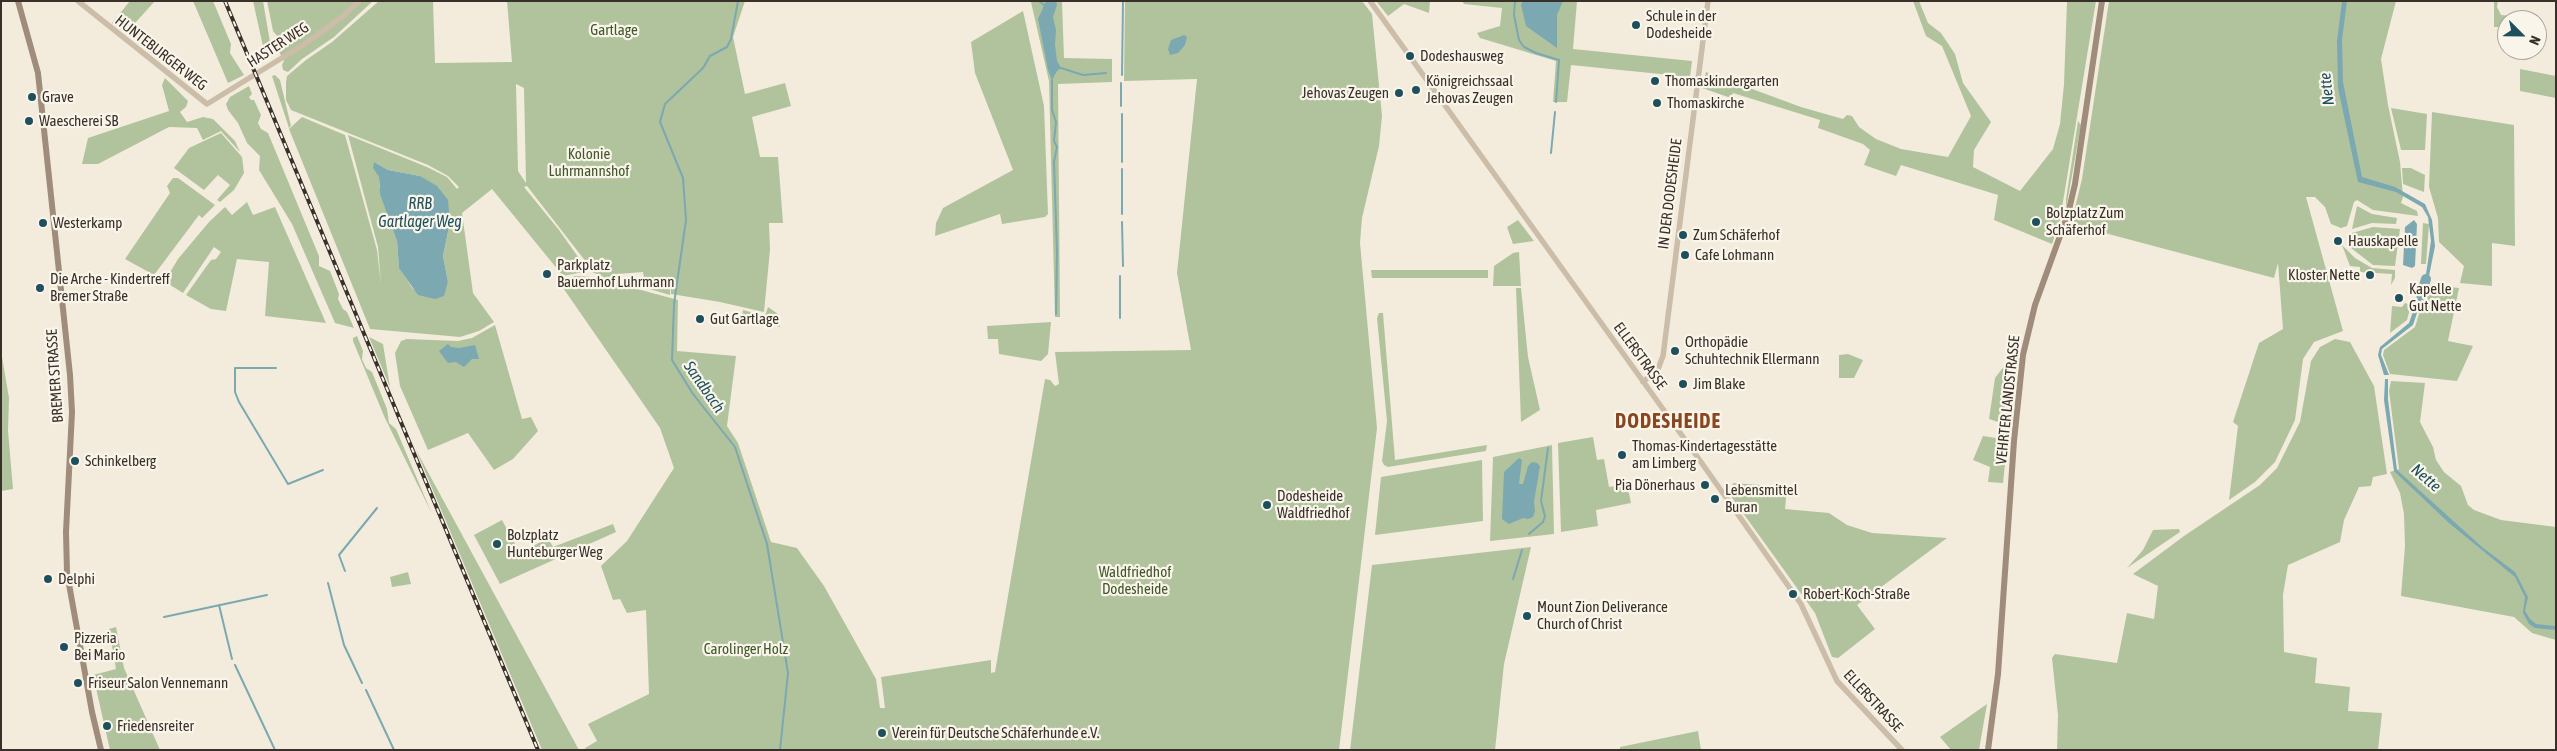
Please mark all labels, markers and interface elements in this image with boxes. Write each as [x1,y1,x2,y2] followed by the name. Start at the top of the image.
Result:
[1646,7,1716,42] place label: Schule in der Dodesheide
[2497,10,2547,60] north arrow
[111,11,211,95] street label: HUNTEBURGER WEG
[244,18,312,72] street label: HASTER WEG
[1630,19,1642,31] marker: Schule in der Dodesheide
[590,21,638,39] park label: Gartlage
[2526,34,2544,47] text: N
[1420,47,1504,65] place label: Dodeshausweg
[1404,50,1416,62] marker: Dodeshausweg
[2315,71,2339,107] water label: Nette
[1426,72,1513,107] place label: Königreichssaal Jehovas Zeugen
[1665,72,1779,90] place label: Thomaskindergarten
[1649,75,1661,87] marker: Thomaskindergarten
[1302,84,1389,102] place label: Jehovas Zeugen
[1410,84,1422,96] marker: Königreichssaal Jehovas Zeugen
[1393,87,1405,99] marker: Jehovas Zeugen
[42,88,74,106] place label: Grave
[26,91,38,103] marker: Grave
[1667,94,1744,112] place label: Thomaskirche
[1651,97,1663,109] marker: Thomaskirche
[39,112,118,130] place label: Waescherei SB
[23,115,35,127] marker: Waescherei SB
[1654,138,1686,250] street label: IN DER DODESHEIDE
[549,145,629,180] park label: Kolonie Luhrmannshof
[378,194,462,232] water label: RRB Gartlager Weg
[2046,204,2124,239] place label: Bolzplatz Zum Schäferhof
[53,214,122,232] place label: Westerkamp
[2030,216,2042,228] marker: Bolzplatz Zum Schäferhof
[37,217,49,229] marker: Westerkamp
[1693,226,1780,244] place label: Zum Schäferhof
[1677,229,1689,241] marker: Zum Schäferhof
[2348,232,2418,250] place label: Hauskapelle
[2332,235,2344,247] marker: Hauskapelle
[1695,246,1774,264] place label: Cafe Lohmann
[1679,249,1691,261] marker: Cafe Lohmann
[557,256,674,291] place label: Parkplatz Bauernhof Luhrmann
[2288,266,2360,284] place label: Kloster Nette
[541,268,553,280] marker: Parkplatz Bauernhof Luhrmann
[2364,269,2376,281] marker: Kloster Nette
[50,270,170,305] place label: Die Arche - Kindertreff Bremer Straße
[2409,280,2462,315] place label: Kapelle Gut Nette
[34,282,46,294] marker: Die Arche - Kindertreff Bremer Straße
[2393,292,2405,304] marker: Kapelle Gut Nette
[710,310,779,328] place label: Gut Gartlage
[694,313,706,325] marker: Gut Gartlage
[1610,319,1670,393] street label: ELLERSTRASSE
[43,329,67,423] street label: BREMER STRASSE
[1685,333,1820,368] place label: Orthopädie Schuhtechnik Ellermann
[1992,335,2024,465] street label: VEHRTER LANDSTRASSE
[1669,345,1681,357] marker: Orthopädie Schuhtechnik Ellermann
[679,358,729,416] water label: Sandbach
[1693,375,1745,393] place label: Jim Blake
[1677,378,1689,390] marker: Jim Blake
[1614,410,1722,434] district label: DODESHEIDE
[1632,437,1777,472] place label: Thomas-Kindertagesstätte am Limberg
[1616,449,1628,461] marker: Thomas-Kindertagesstätte am Limberg
[85,452,156,470] place label: Schinkelberg
[69,455,81,467] marker: Schinkelberg
[2407,460,2445,496] water label: Nette
[1615,476,1695,494] place label: Pia Dönerhaus
[1699,479,1711,491] marker: Pia Dönerhaus
[1725,481,1798,516] place label: Lebensmittel Buran
[1277,487,1350,522] place label: Dodesheide Waldfriedhof
[1709,493,1721,505] marker: Lebensmittel Buran
[1261,499,1273,511] marker: Dodesheide Waldfriedhof
[507,526,603,561] place label: Bolzplatz Hunteburger Weg
[491,538,503,550] marker: Bolzplatz Hunteburger Weg
[1099,563,1171,598] park label: Waldfriedhof Dodesheide
[58,570,95,588] place label: Delphi
[42,573,54,585] marker: Delphi
[1803,585,1910,603] place label: Robert-Koch-Straße
[1787,588,1799,600] marker: Robert-Koch-Straße
[1537,598,1668,633] place label: Mount Zion Deliverance Church of Christ
[1521,610,1533,622] marker: Mount Zion Deliverance Church of Christ
[74,629,125,664] place label: Pizzeria Bei Mario
[704,640,788,658] park label: Carolinger Holz
[58,641,70,653] marker: Pizzeria Bei Mario
[1840,666,1906,736] street label: ELLERSTRASSE
[88,674,228,692] place label: Friseur Salon Vennemann
[72,677,84,689] marker: Friseur Salon Vennemann
[117,717,194,735] place label: Friedensreiter
[101,720,113,732] marker: Friedensreiter
[892,724,1099,742] place label: Verein für Deutsche Schäferhunde e.V.
[876,727,888,739] marker: Verein für Deutsche Schäferhunde e.V.

